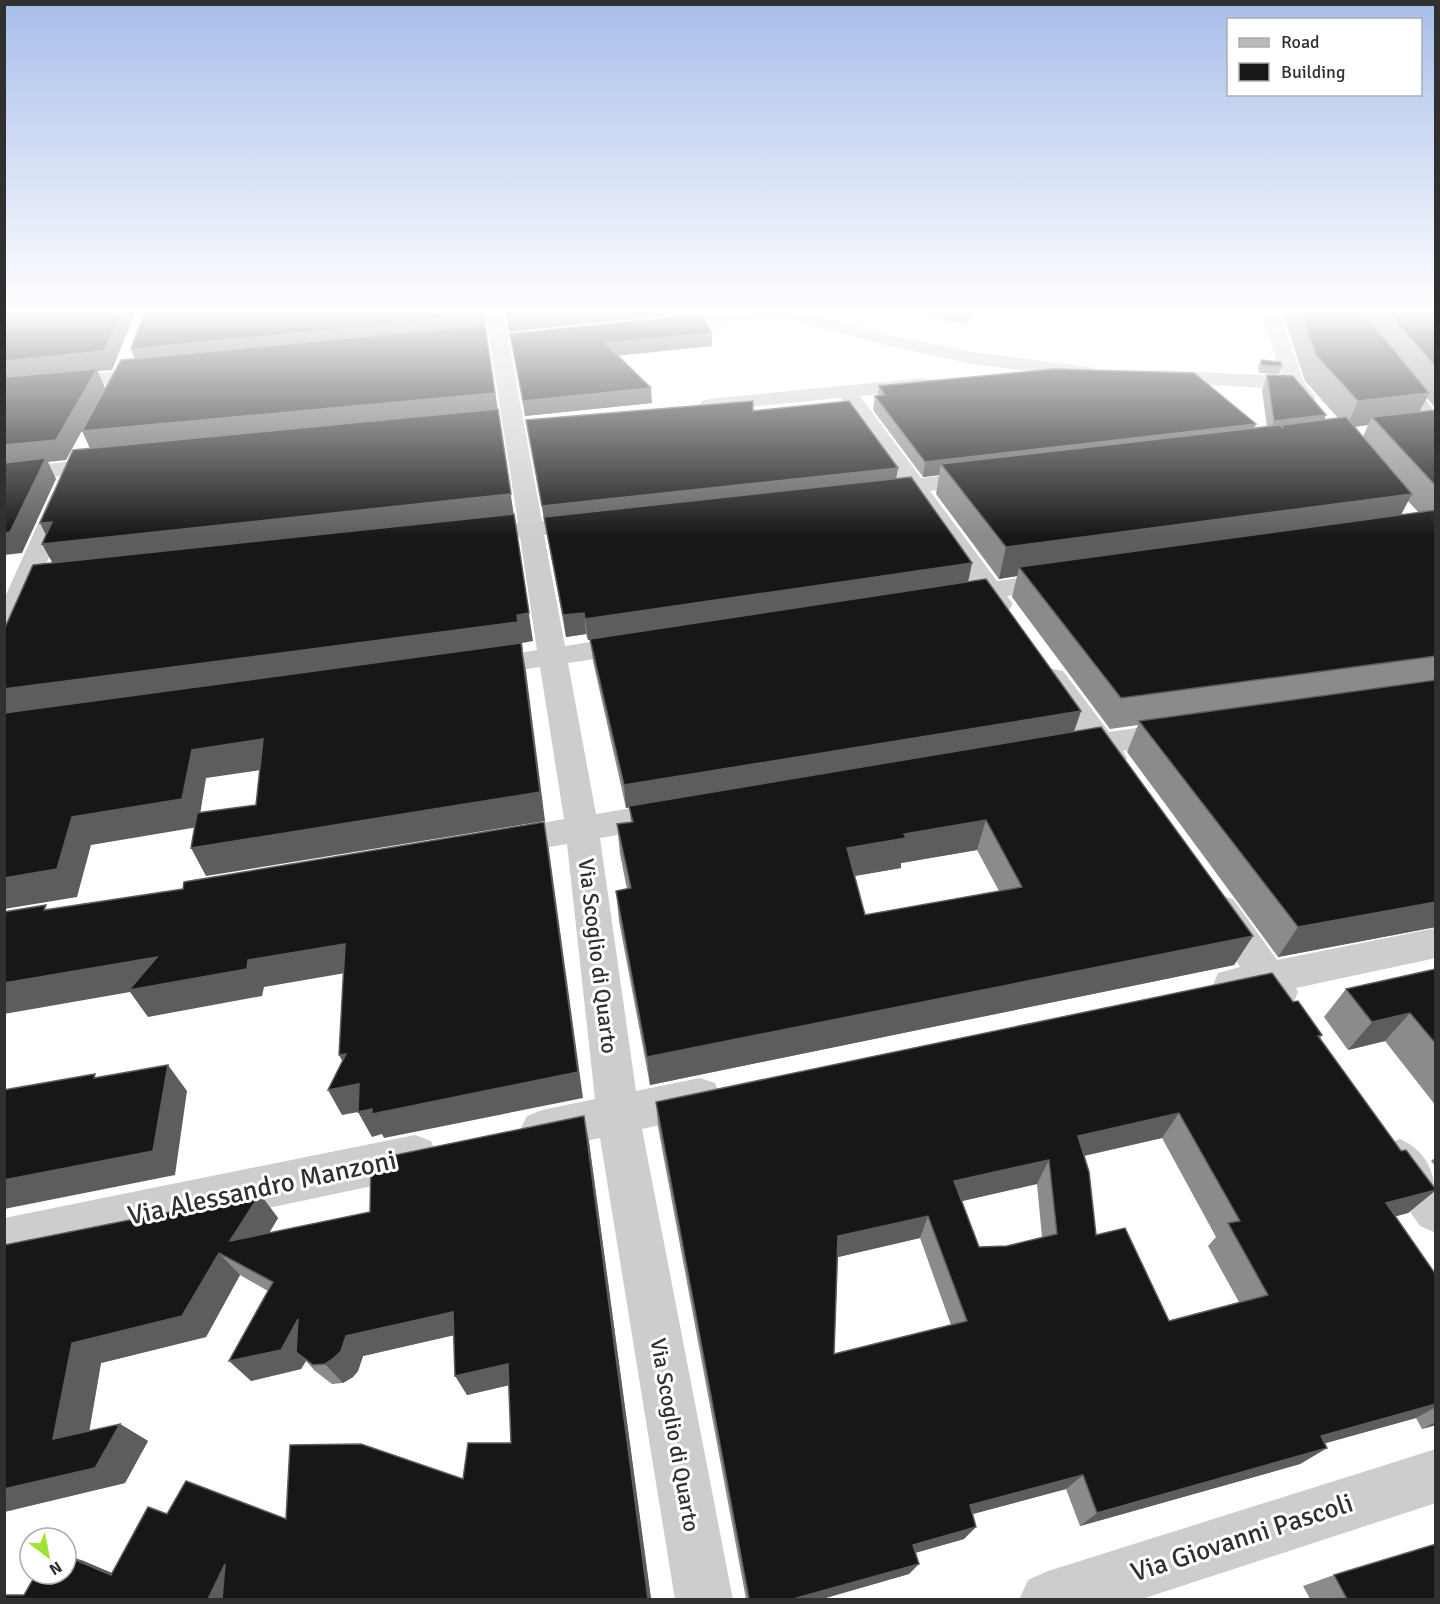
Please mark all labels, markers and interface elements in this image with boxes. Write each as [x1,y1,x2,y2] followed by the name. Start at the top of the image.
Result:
[1227,18,1422,96] legend
[1281,31,1320,53] text: Road
[1281,61,1345,83] text: Building
[573,857,623,1055] street label: Via Scoglio di Quarto
[125,1143,399,1233] street label: Via Alessandro Manzoni
[645,1336,705,1534] street label: Via Scoglio di Quarto
[1127,1487,1357,1589] street label: Via Giovanni Pascoli
[18,1526,78,1586] north arrow
[45,1556,65,1579] text: N

